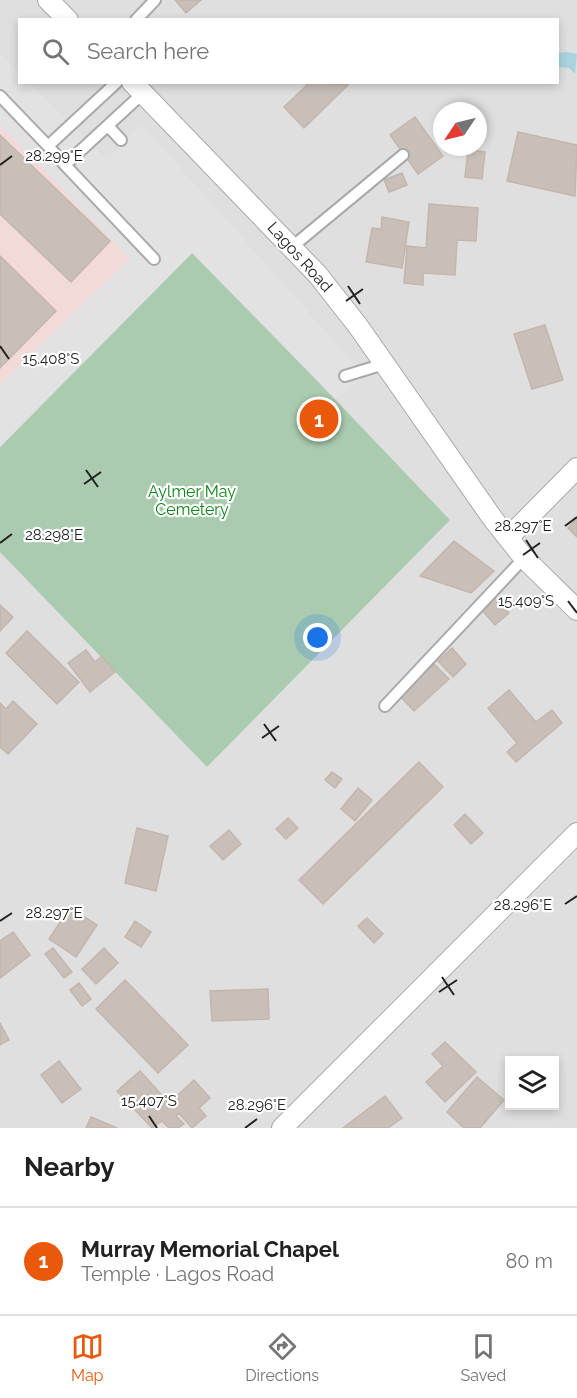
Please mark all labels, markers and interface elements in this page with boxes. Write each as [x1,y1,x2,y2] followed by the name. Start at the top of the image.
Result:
[18,18,559,84] search box
[39,35,72,68] icon: search
[87,38,209,64] text: Search here
[433,102,487,156] north arrow
[25,147,83,165] text: 28.299°E
[264,218,336,296] street label: Lagos Road
[23,350,79,368] text: 15.408°S
[300,396,338,442] pin: 1
[148,482,236,519] park label: Aylmer May Cemetery
[494,517,552,535] text: 28.297°E
[25,526,83,544] text: 28.298°E
[498,592,554,610] text: 15.409°S
[303,623,332,652] your location
[494,896,552,914] text: 28.296°E
[25,904,83,922] text: 28.297°E
[505,1056,559,1110] map controls
[505,1056,559,1110] button: layers
[121,1092,177,1110] text: 15.407°S
[228,1096,286,1114] text: 28.296°E
[24,1152,114,1182] text: Nearby
[81,1236,339,1262] text: Murray Memorial Chapel
[39,1249,48,1273] text: 1
[505,1249,553,1273] text: 80 m
[81,1262,274,1286] text: Temple · Lagos Road
[71,1330,104,1385] tab: Map
[245,1330,319,1385] tab: Directions
[460,1330,506,1385] tab: Saved

